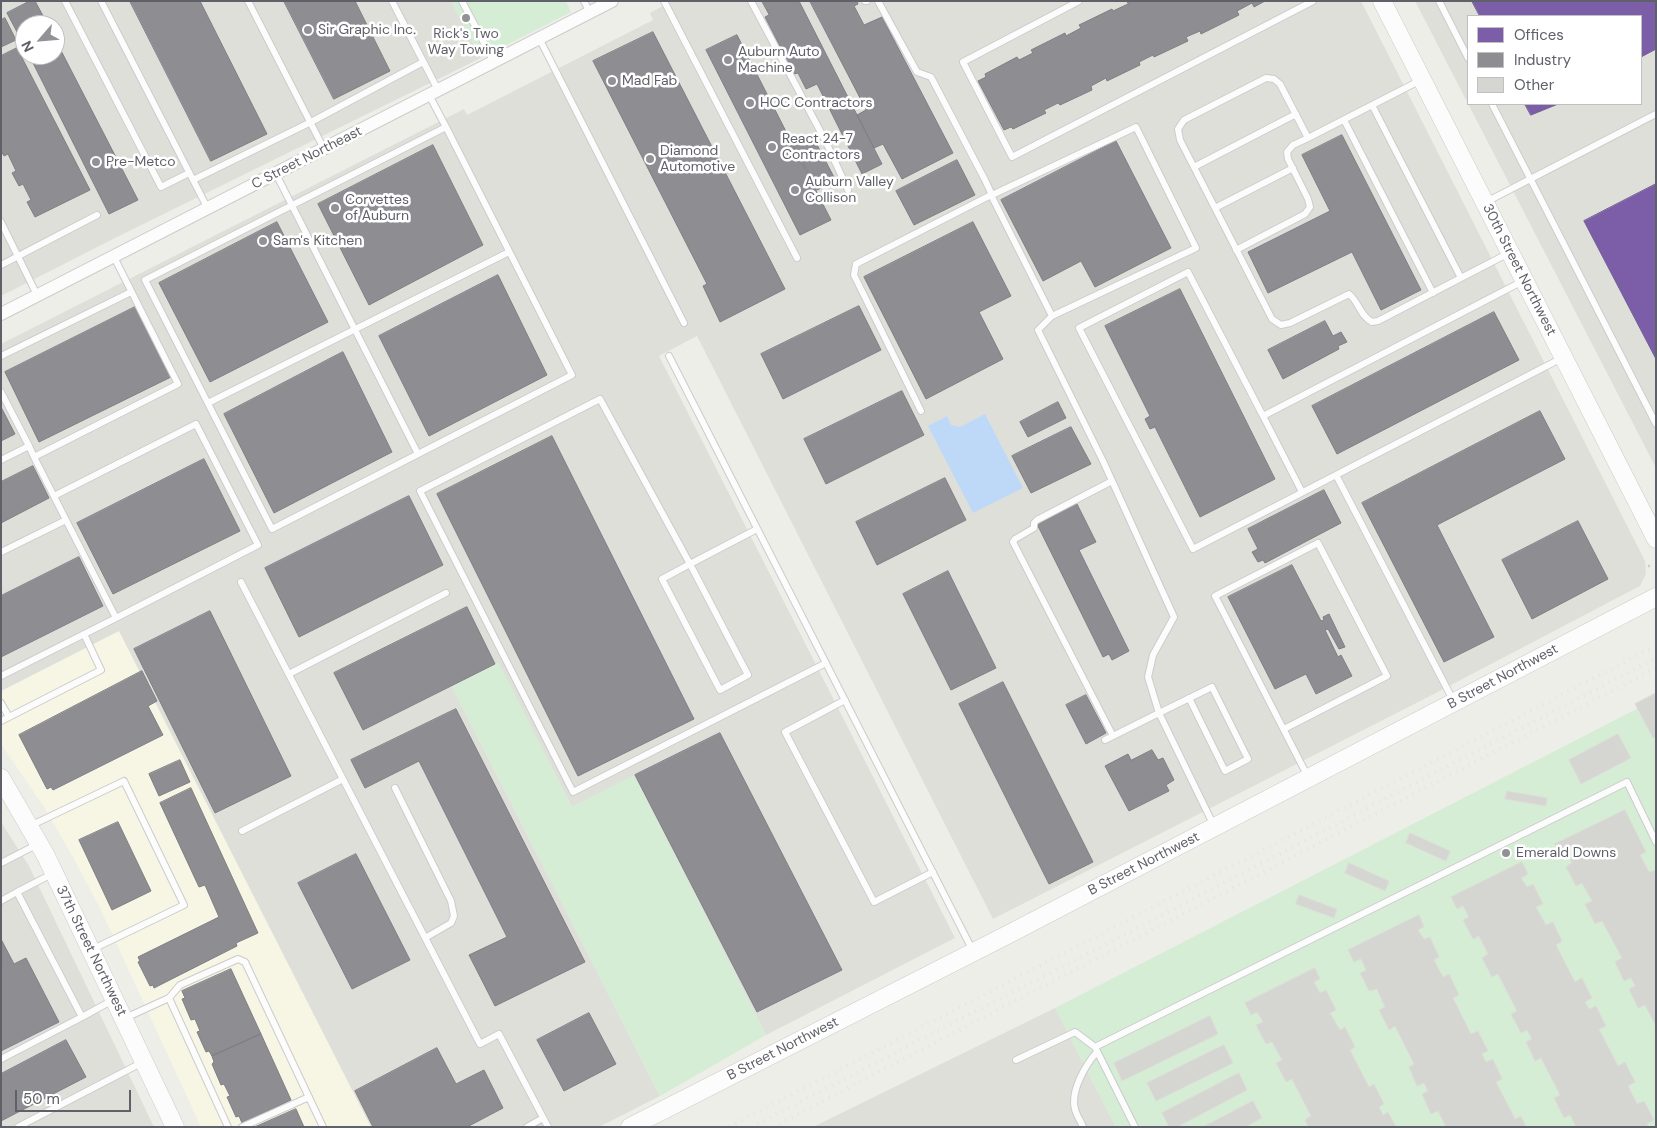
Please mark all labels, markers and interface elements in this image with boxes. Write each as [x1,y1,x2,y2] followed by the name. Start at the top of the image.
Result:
[460,12,472,24] marker: Rick's Two Way Towing
[15,15,65,65] north arrow
[1467,15,1642,105] legend
[318,22,416,38] place label: Sir Graphic Inc.
[302,24,314,36] marker: Sir Graphic Inc.
[1514,25,1564,45] text: Offices
[428,26,504,58] place label: Rick's Two Way Towing
[17,38,38,55] text: N
[738,44,820,76] place label: Auburn Auto Machine
[1514,50,1571,70] text: Industry
[722,54,734,66] marker: Auburn Auto Machine
[622,73,677,89] place label: Mad Fab
[606,75,618,87] marker: Mad Fab
[1514,75,1554,95] text: Other
[760,95,872,111] place label: HOC Contractors
[744,97,756,109] marker: HOC Contractors
[249,123,365,193] street label: C Street Northeast
[782,131,860,164] place label: React 24-7 Contractors
[766,141,778,153] marker: React 24-7 Contractors
[660,143,735,176] place label: Diamond Automotive
[644,153,656,165] marker: Diamond Automotive
[106,154,176,170] place label: Pre-Metco
[90,156,102,168] marker: Pre-Metco
[805,174,894,206] place label: Auburn Valley Collison
[789,184,801,196] marker: Auburn Valley Collison
[345,192,409,224] place label: Corvettes of Auburn
[1478,201,1560,339] street label: 30th Street Northwest
[329,202,341,214] marker: Corvettes of Auburn
[273,233,362,249] place label: Sam's Kitchen
[257,235,269,247] marker: Sam's Kitchen
[1445,641,1561,713] street label: B Street Northwest
[1085,829,1203,899] street label: B Street Northwest
[1516,845,1616,861] place label: Emerald Downs
[1500,847,1512,859] marker: Emerald Downs
[52,883,130,1019] street label: 37th Street Northwest
[724,1014,842,1084] street label: B Street Northwest
[18,1080,134,1112] scale bar
[23,1089,60,1109] text: 50 m

